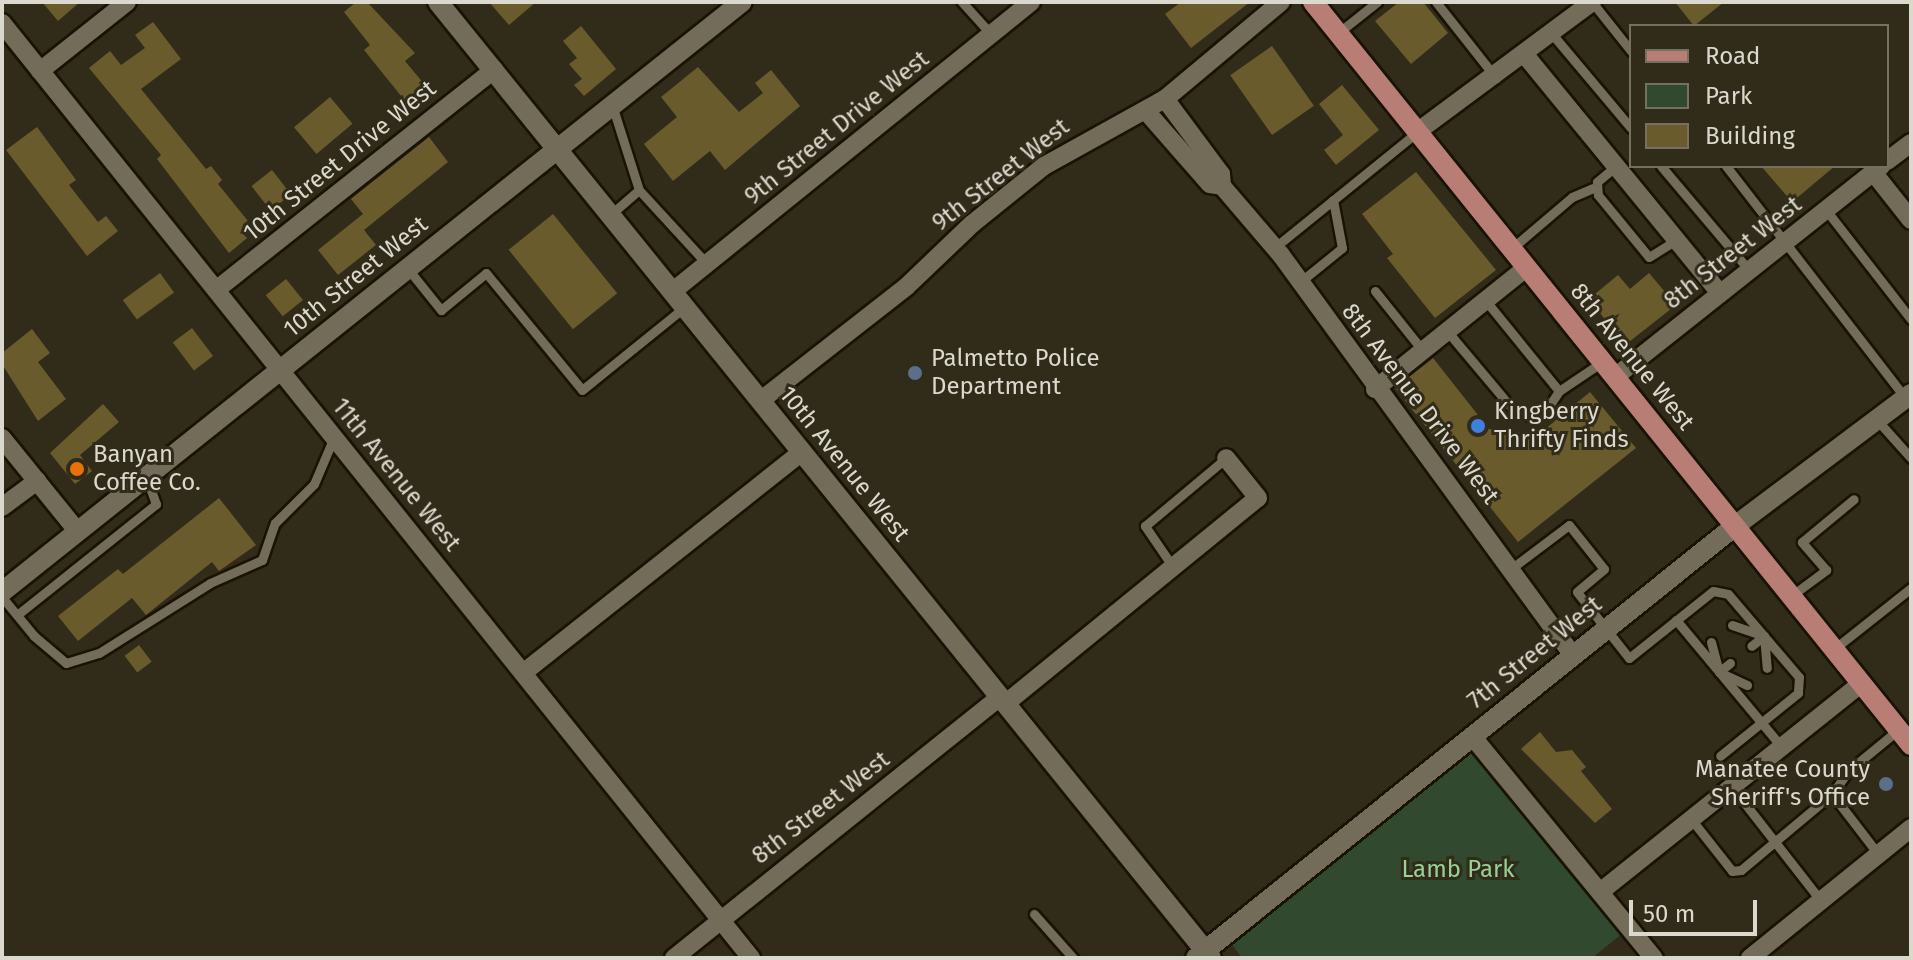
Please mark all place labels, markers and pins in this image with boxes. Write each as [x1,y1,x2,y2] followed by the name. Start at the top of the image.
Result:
[931,345,1100,401] place label: Palmetto Police Department
[906,364,924,382] marker: Palmetto Police Department
[1494,398,1629,454] place label: Kingberry Thrifty Finds
[1469,417,1487,435] marker: Kingberry Thrifty Finds
[93,441,201,497] place label: Banyan Coffee Co.
[68,460,86,478] marker: Banyan Coffee Co.
[1695,756,1870,812] place label: Manatee County Sheriff's Office
[1877,775,1895,793] marker: Manatee County Sheriff's Office

